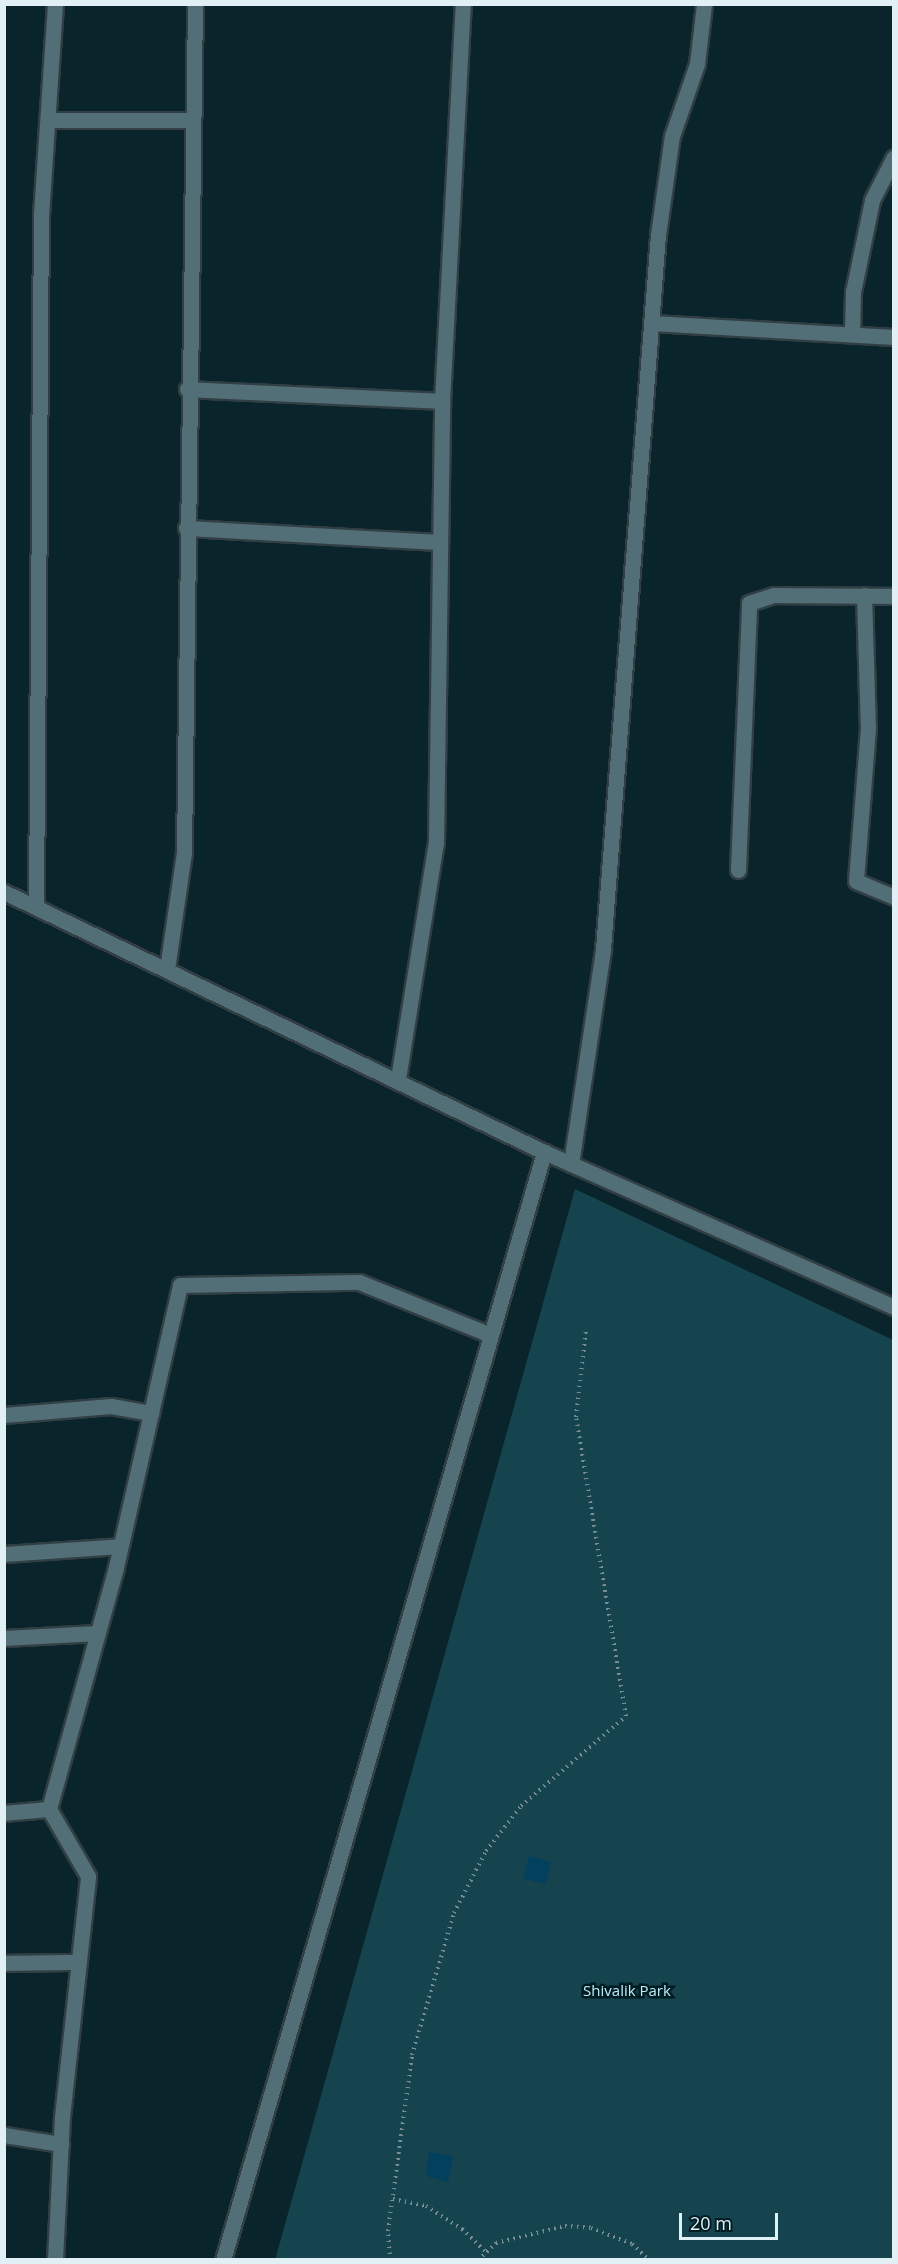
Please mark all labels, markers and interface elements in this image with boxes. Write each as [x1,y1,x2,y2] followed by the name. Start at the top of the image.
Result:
[583,1982,671,2000] park label: Shivalik Park
[682,2201,781,2239] scale bar
[690,2211,732,2235] text: 20 m

